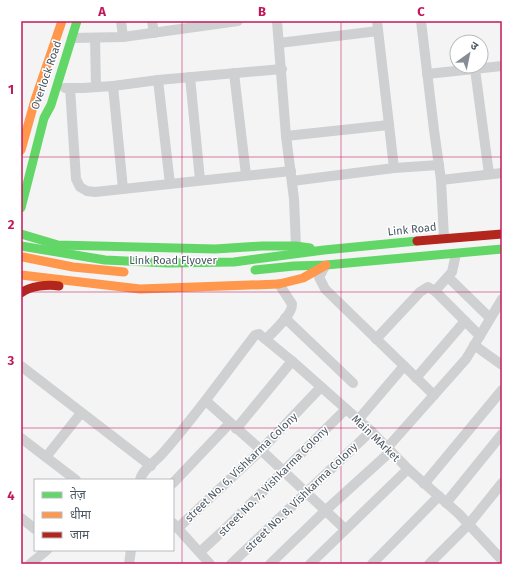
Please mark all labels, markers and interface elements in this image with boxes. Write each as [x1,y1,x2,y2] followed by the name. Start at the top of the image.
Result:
[97,4,106,19] text: A
[258,4,266,19] text: B
[417,4,425,19] text: C
[449,34,489,74] north arrow
[29,39,64,111] street label: Overlock Road
[468,39,481,54] text: उ
[8,82,14,97] text: 1
[8,217,15,232] text: 2
[387,220,437,239] street label: Link Road
[129,254,218,267] street label: Link Road Flyover
[7,353,15,368] text: 3
[182,410,301,525] street label: street No. 6, Vishkarma Colony
[349,412,402,464] street label: Main MArket
[216,423,331,539] street label: street No. 7, Vishkarma Colony
[242,440,361,555] street label: street No. 8, Vishkarma Colony
[34,479,174,551] legend
[70,487,87,502] text: तेज़
[7,488,15,503] text: 4
[70,507,92,522] text: धीमा
[70,528,90,542] text: जाम

